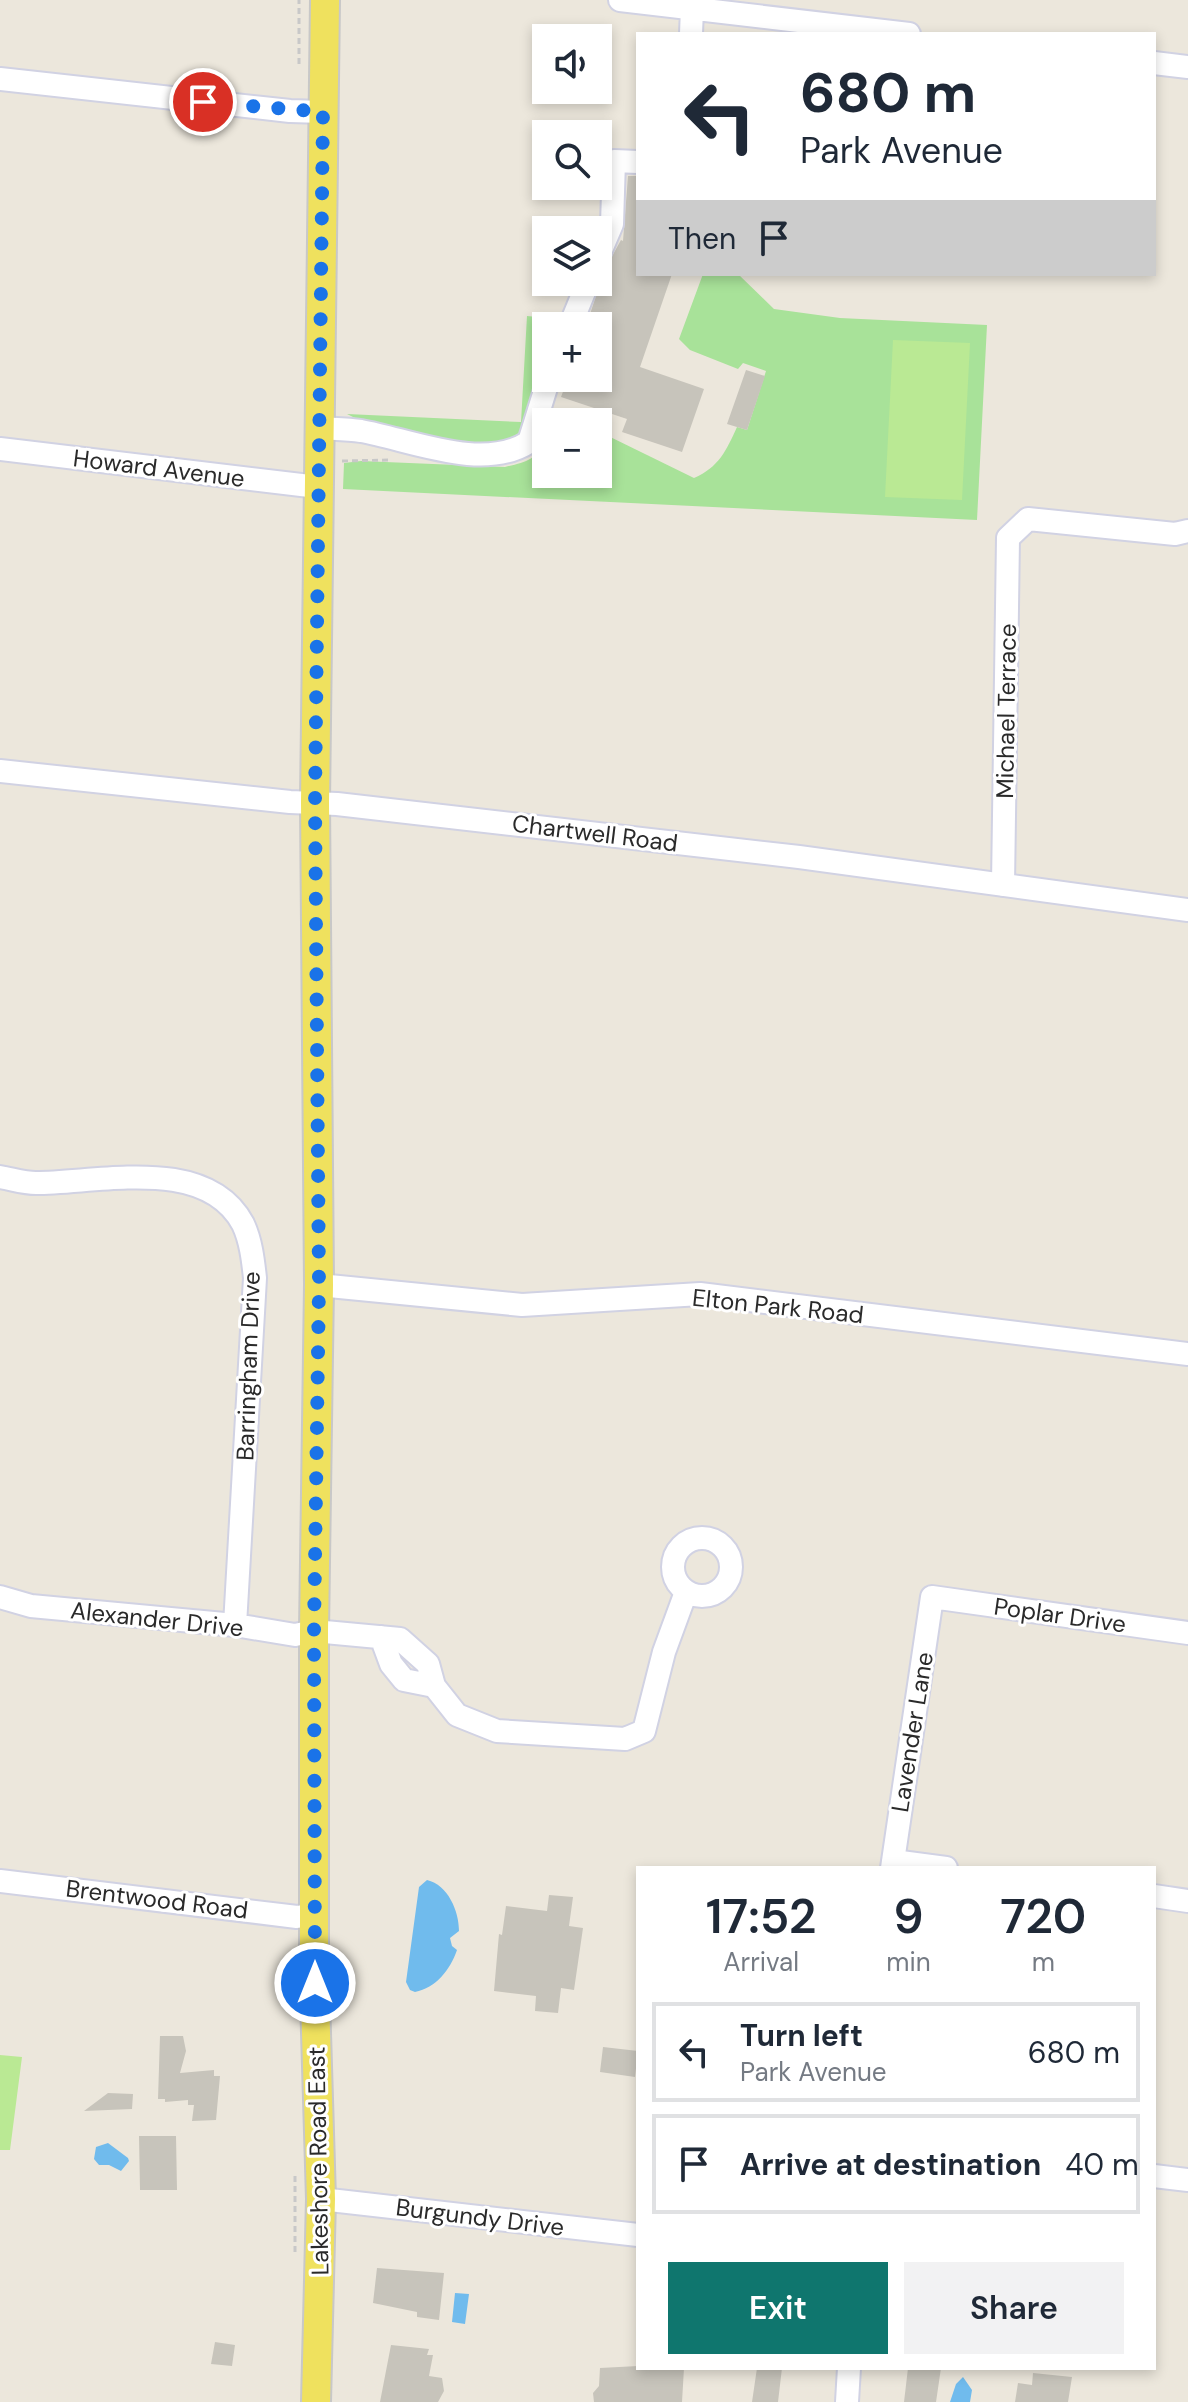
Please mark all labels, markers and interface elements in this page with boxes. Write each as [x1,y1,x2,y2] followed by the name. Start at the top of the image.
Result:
[532,24,612,488] map controls
[532,24,612,104] button: sound
[800,56,976,129] text: 680 m
[668,64,772,168] icon: left
[169,68,237,136] pin
[181,80,225,124] icon: arrive
[532,120,612,200] button: search
[800,127,1003,174] text: Park Avenue
[532,216,612,296] button: layers
[752,216,796,260] icon: arrive
[668,219,736,258] text: Then
[532,312,612,392] button: +
[532,408,612,488] button: −
[72,442,246,494] street label: Howard Avenue
[989,623,1023,799] street label: Michael Terrace
[510,807,680,859] street label: Chartwell Road
[229,1271,267,1461] street label: Barringham Drive
[691,1282,865,1330] street label: Elton Park Road
[992,1590,1128,1640] street label: Poplar Drive
[69,1595,245,1643] street label: Alexander Drive
[884,1650,940,1814] street label: Lavender Lane
[64,1872,250,1926] street label: Brentwood Road
[706,1885,817,1948] text: 17:52
[893,1885,924,1948] text: 9
[1000,1885,1086,1948] text: 720
[273,1941,357,2025] position arrow
[723,1945,799,1979] text: Arrival
[886,1945,931,1979] text: min
[1032,1945,1055,1979] text: m
[740,2016,863,2055] text: Turn left
[672,2030,716,2074] icon: left
[1028,2033,1120,2072] text: 680 m
[301,2046,335,2276] street label: Lakeshore Road East
[740,2055,887,2089] text: Park Avenue
[672,2142,716,2186] icon: arrive
[740,2145,1041,2184] text: Arrive at destination
[1065,2145,1139,2184] text: 40 m
[394,2191,566,2243] street label: Burgundy Drive
[668,2262,888,2354] button: Exit
[904,2262,1124,2354] button: Share

